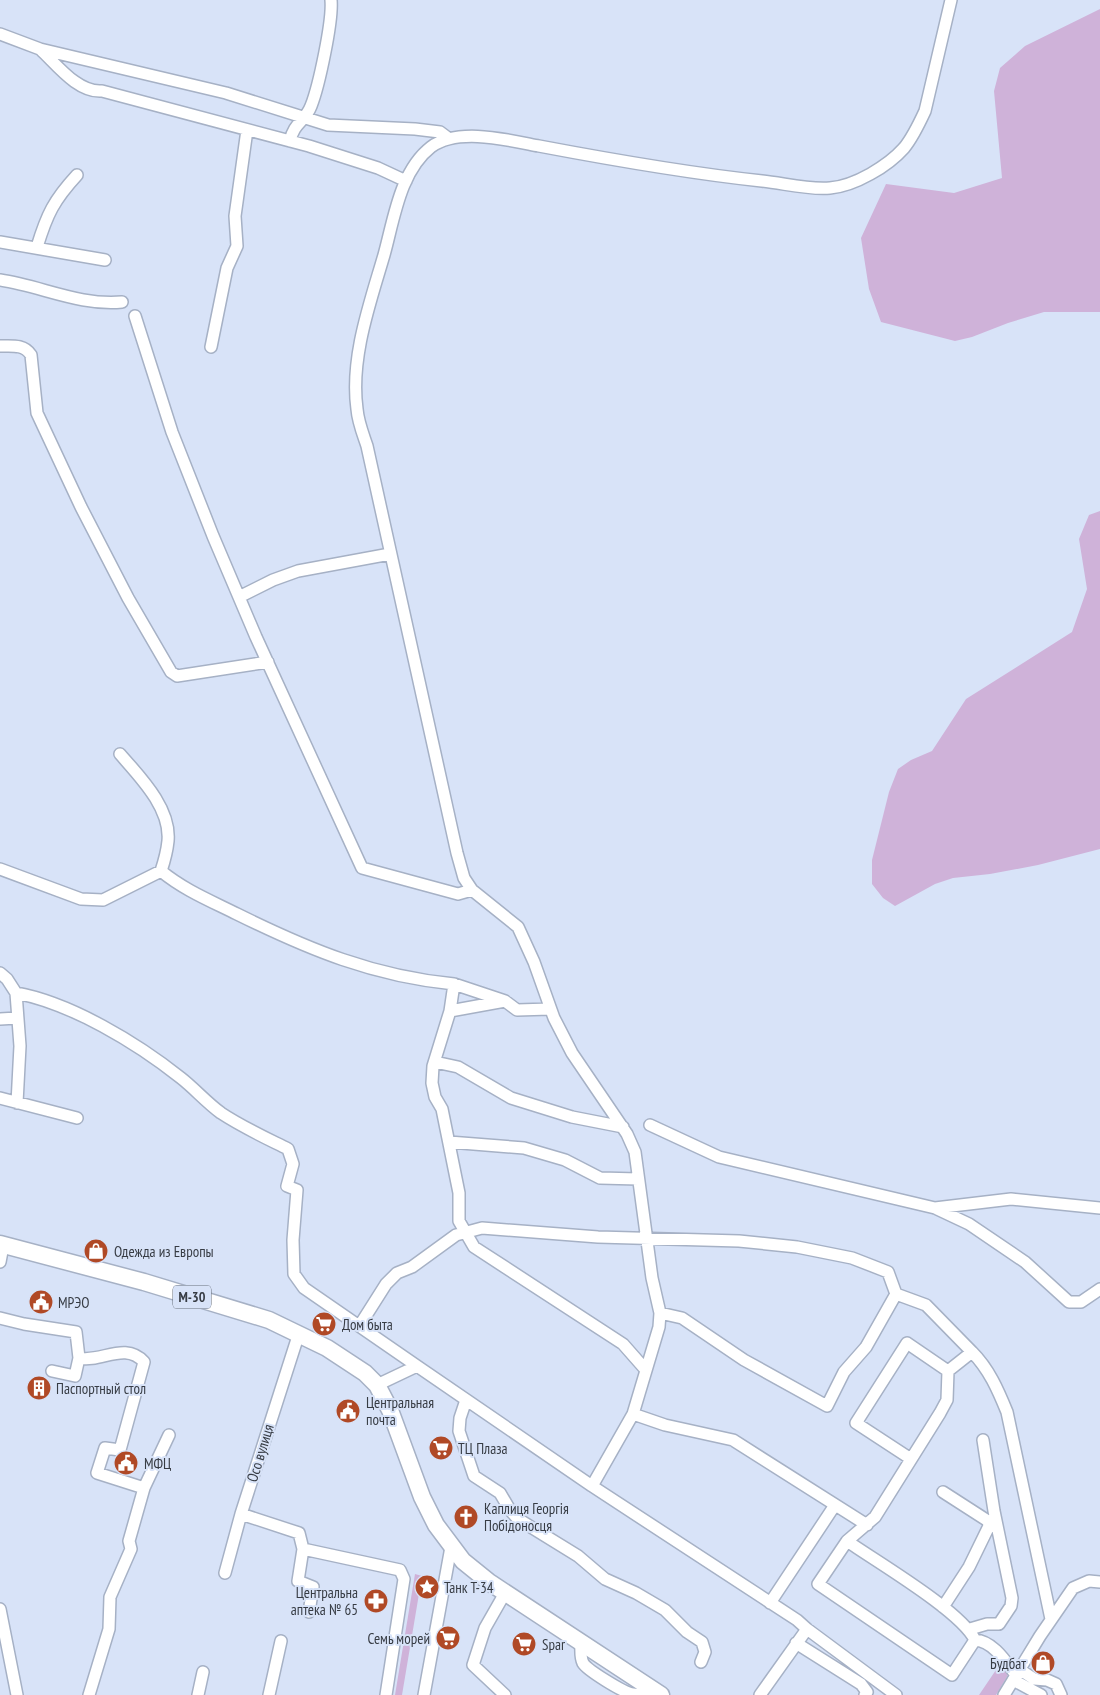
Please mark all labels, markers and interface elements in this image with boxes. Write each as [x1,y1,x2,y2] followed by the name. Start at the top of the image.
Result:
[83,1238,109,1264] shop icon: Одежда из Европы
[114,1242,214,1261] place label: Одежда из Европы
[173,1285,211,1308] road number: М-30
[28,1289,54,1315] public building icon: МРЭО
[58,1293,90,1312] place label: МРЭО
[311,1311,337,1337] supermarket icon: Дом быта
[342,1315,393,1334] place label: Дом быта
[26,1375,52,1401] building icon: Паспортный стол
[56,1379,146,1398] place label: Паспортный стол
[366,1393,434,1429] place label: Центральная почта
[335,1398,361,1424] public building icon: Центральная почта
[242,1422,278,1484] street label: Осо вулиця
[428,1435,454,1461] supermarket icon: ТЦ Плаза
[458,1439,507,1458] place label: ТЦ Плаза
[113,1450,139,1476] public building icon: МФЦ
[144,1454,171,1473] place label: МФЦ
[484,1499,569,1535] place label: Каплиця Георгія Побідоносця
[453,1504,479,1530] church icon: Каплиця Георгія Побідоносця
[414,1574,440,1600] place icon: Танк Т-34
[444,1578,494,1597] place label: Танк Т-34
[291,1583,358,1619] place label: Центральна аптека № 65
[363,1588,389,1614] pharmacy icon: Центральна аптека № 65
[435,1625,461,1651] supermarket icon: Семь морей
[367,1629,430,1648] place label: Семь морей
[511,1631,537,1657] supermarket icon: Spar
[542,1635,566,1654] place label: Spar
[1030,1650,1056,1676] shop icon: Будбат
[990,1654,1026,1673] place label: Будбат

